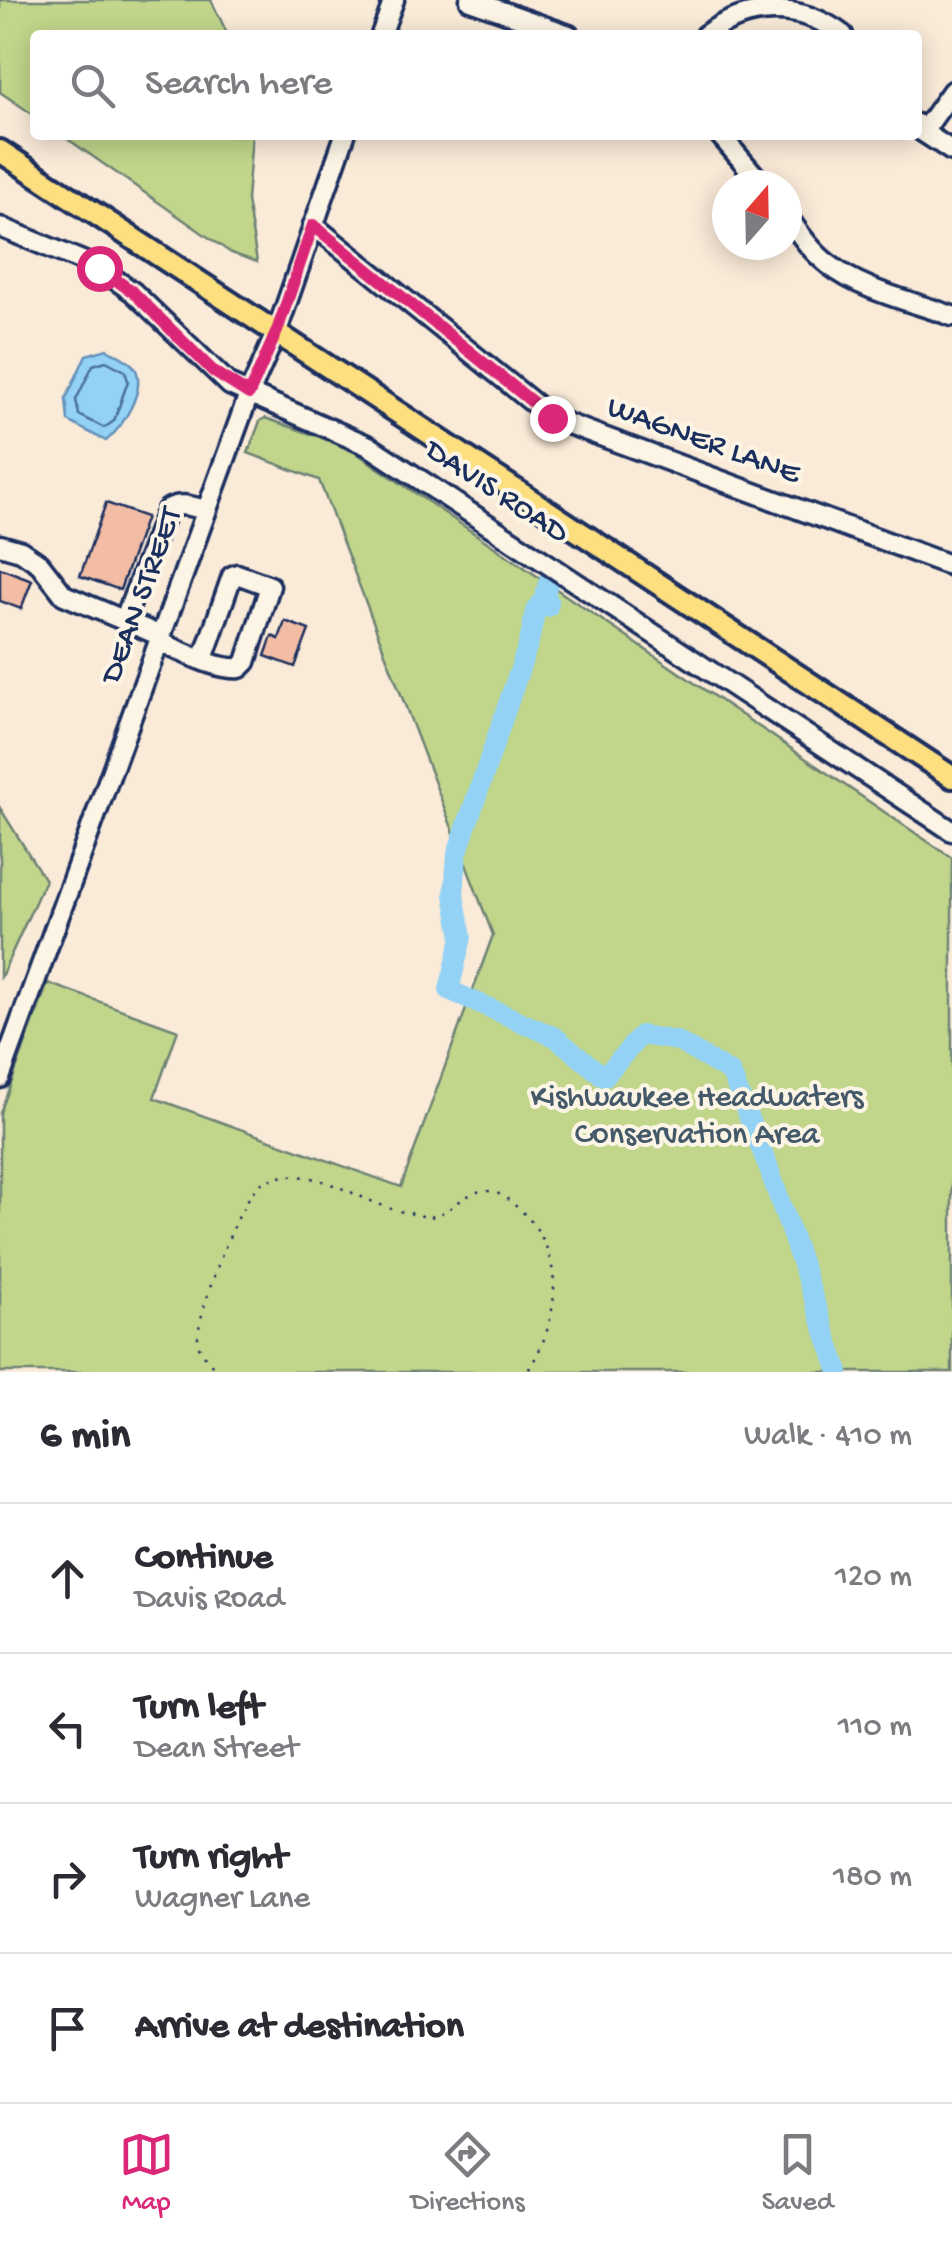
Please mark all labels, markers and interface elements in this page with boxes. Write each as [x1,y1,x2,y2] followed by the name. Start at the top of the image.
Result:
[30,30,922,140] search box
[65,58,120,113] icon: search
[145,63,332,107] text: Search here
[712,170,802,260] north arrow
[77,246,123,292] route start
[601,389,806,495] street label: WAGNER LANE
[530,396,576,442] route end
[415,431,575,554] street label: DAVIS ROAD
[93,501,193,691] street label: DEAN STREET
[531,1080,864,1155] park label: Kishwaukee Headwaters Conservation Area
[40,1413,130,1462] text: 6 min
[744,1418,912,1456] text: Walk · 410 m
[135,1537,273,1581] text: Continue
[40,1551,95,1606] icon: ahead
[835,1559,912,1597] text: 120 m
[135,1581,284,1619] text: Davis Road
[135,1687,263,1731] text: Turn left
[40,1701,95,1756] icon: left
[838,1709,912,1747] text: 110 m
[135,1731,298,1769] text: Dean Street
[135,1837,287,1881] text: Turn right
[40,1851,95,1906] icon: right
[833,1859,912,1897] text: 180 m
[135,1881,310,1919] text: Wagner Lane
[40,2001,95,2056] icon: arrive
[135,2006,464,2050] text: Arrive at destination
[119,2127,174,2220] tab: Map
[411,2127,525,2220] tab: Directions
[762,2127,833,2220] tab: Saved

